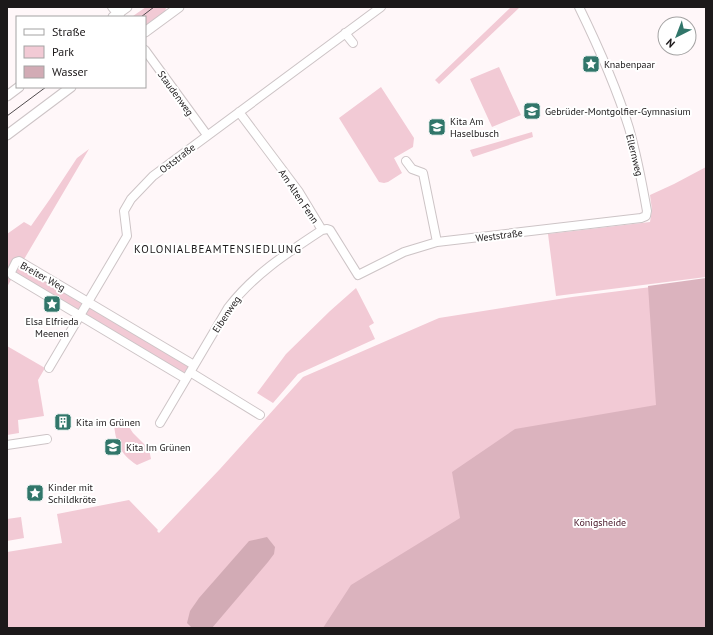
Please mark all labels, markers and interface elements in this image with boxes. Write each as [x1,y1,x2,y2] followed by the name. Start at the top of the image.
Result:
[16,16,146,88] legend
[657,16,697,56] north arrow
[52,24,86,39] text: Straße
[663,36,678,51] text: N
[52,44,74,59] text: Park
[581,54,601,74] place icon: Knabenpaar
[604,58,656,71] place label: Knabenpaar
[52,64,88,79] text: Wasser
[155,68,196,118] street label: Staudenweg
[522,101,542,121] school or university icon: Gebrüder-Montgolfier-Gymnasium
[545,105,691,118] place label: Gebrüder-Montgolfier-Gymnasium
[450,115,499,140] place label: Kita Am Haselbusch
[427,117,447,137] school or university icon: Kita Am Haselbusch
[623,133,646,177] street label: Ellernweg
[157,141,198,176] street label: Oststraße
[276,167,322,226] street label: Am Alten Fenn
[475,226,523,245] street label: Weststraße
[134,242,302,256] district label: KOLONIALBEAMTENSIEDLUNG
[18,259,68,294] street label: Breiter Weg
[209,293,243,335] street label: Eibenweg
[42,294,62,314] place icon: Elsa Elfrieda Meenen
[25,315,79,340] place label: Elsa Elfrieda Meenen
[53,412,73,432] building icon: Kita im Grünen
[76,416,140,429] place label: Kita im Grünen
[103,437,123,457] school or university icon: Kita Im Grünen
[126,441,190,454] place label: Kita Im Grünen
[48,481,96,506] place label: Kinder mit Schildkröte
[25,483,45,503] place icon: Kinder mit Schildkröte
[574,516,626,529] park label: Königsheide

